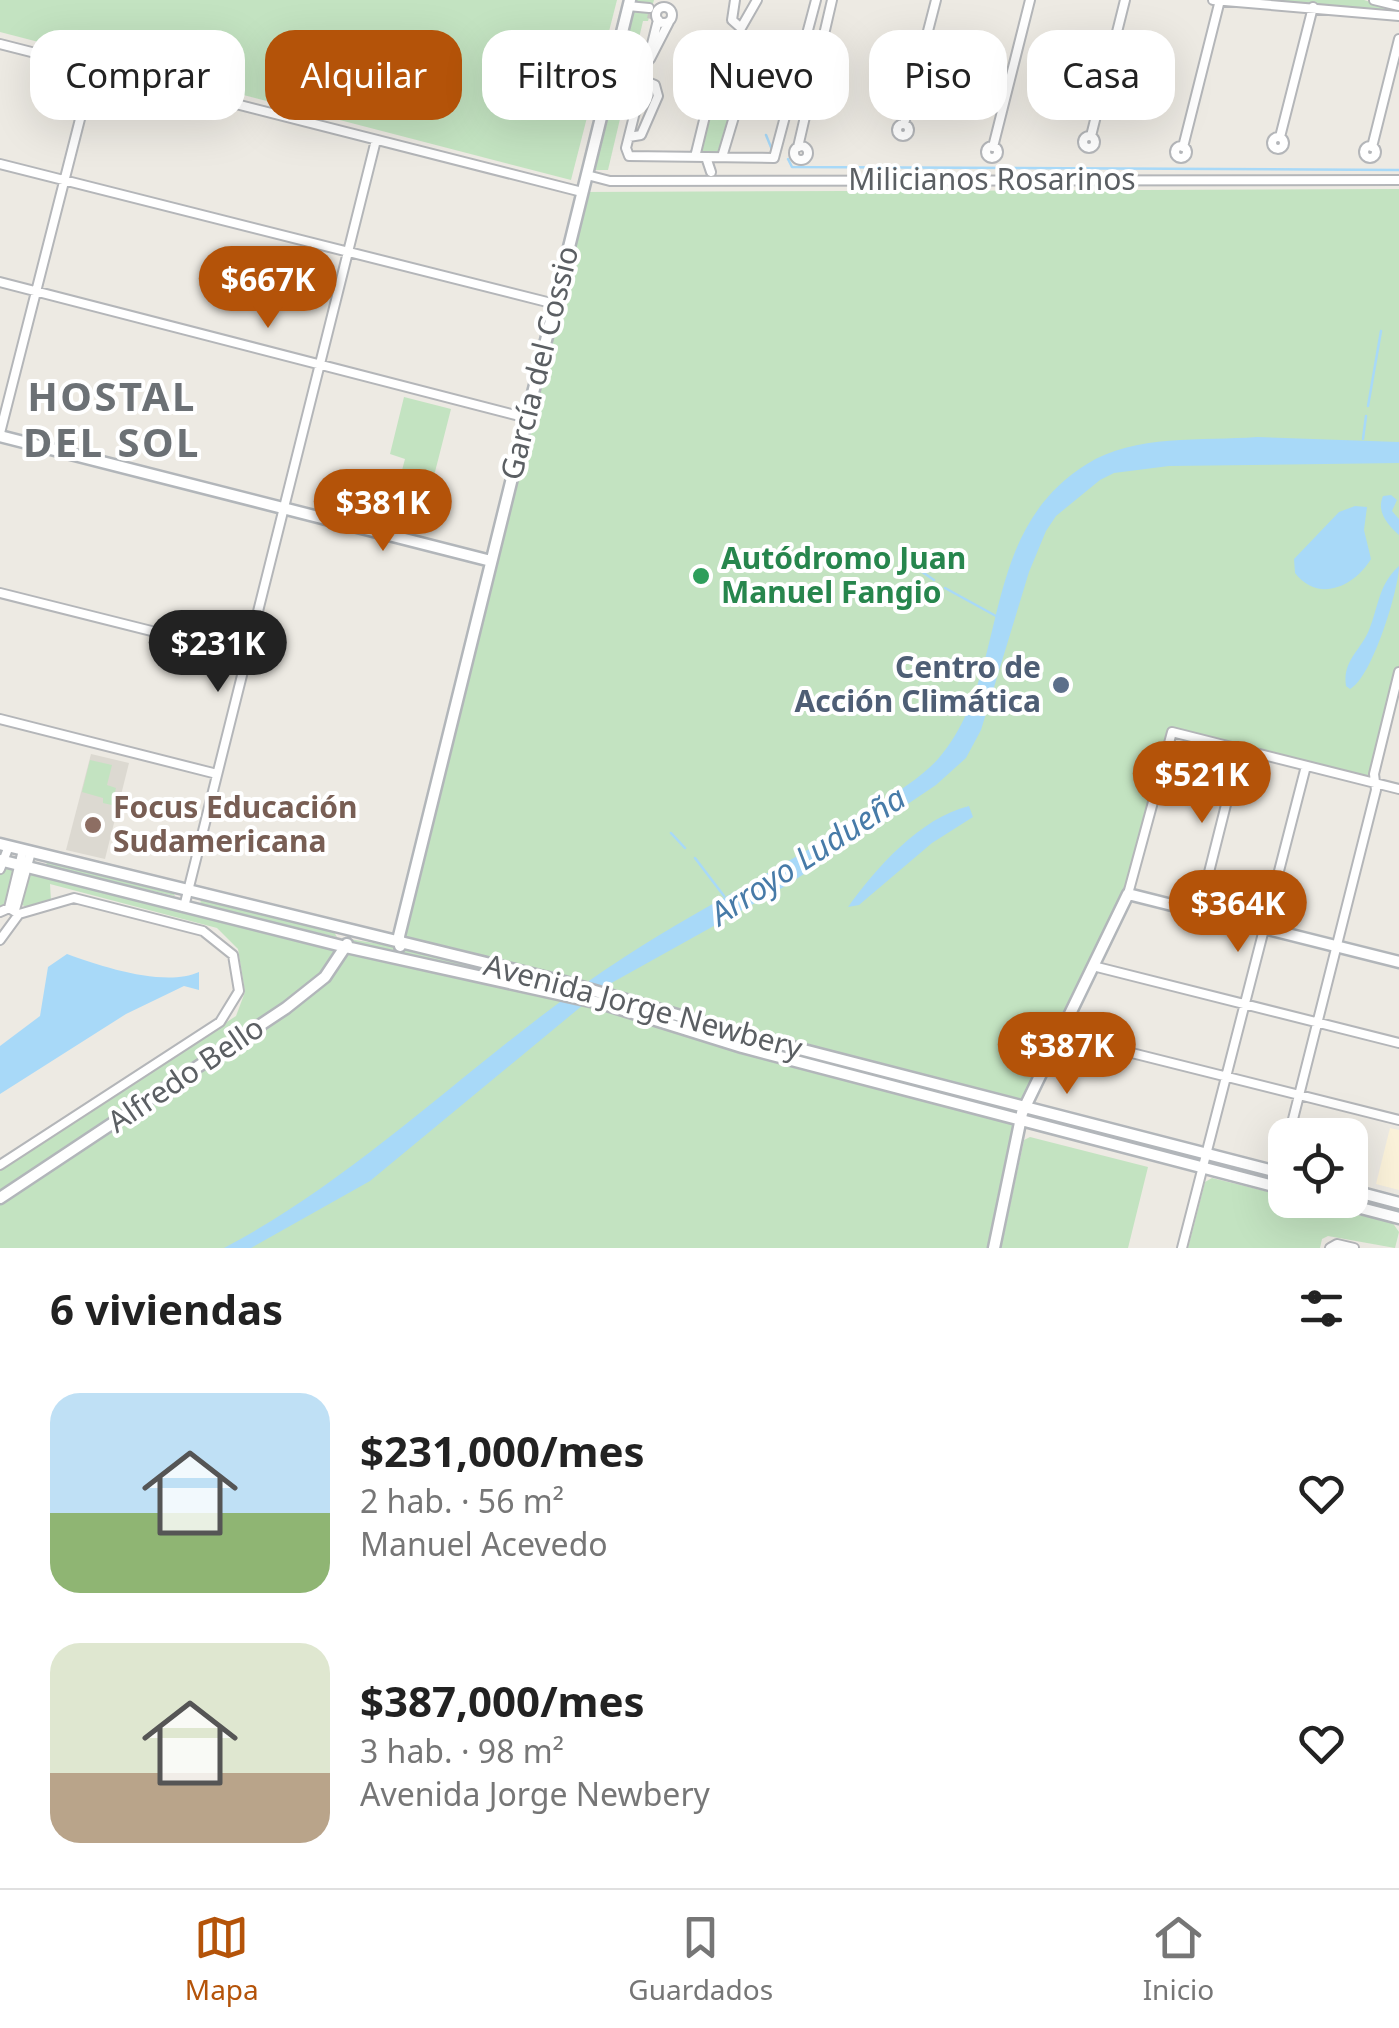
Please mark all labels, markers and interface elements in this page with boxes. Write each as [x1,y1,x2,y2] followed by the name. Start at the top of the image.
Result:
[30,30,245,120] chip: Comprar
[265,30,462,120] chip: Alquilar
[482,30,653,120] chip: Filtros
[673,30,849,120] chip: Nuevo
[869,30,1007,120] chip: Piso
[1027,30,1175,120] chip: Casa
[848,158,1136,199] street label: Milicianos Rosarinos
[490,241,587,484] street label: García del Cossio
[198,246,338,331] pin: $667K
[221,257,315,300] text: $667K
[23,368,201,469] district label: HOSTAL DEL SOL
[313,469,453,554] pin: $381K
[336,480,430,523] text: $381K
[721,537,966,612] place label: Autódromo Juan Manuel Fangio
[690,565,712,587] marker: Autódromo Juan Manuel Fangio
[148,610,288,695] pin: $231K
[171,621,265,664] text: $231K
[794,646,1041,721] place label: Centro de Acción Climática
[1050,674,1072,696] marker: Centro de Acción Climática
[1132,741,1272,826] pin: $521K
[1155,752,1249,795] text: $521K
[699,775,913,935] water label: Arroyo Ludueña
[113,786,357,861] place label: Focus Educación Sudamericana
[82,814,104,836] marker: Focus Educación Sudamericana
[1168,870,1308,955] pin: $364K
[1191,881,1285,924] text: $364K
[480,943,808,1068] street label: Avenida Jorge Newbery
[99,1006,271,1141] street label: Alfredo Bello
[997,1012,1137,1097] pin: $387K
[1020,1023,1114,1066] text: $387K
[1268,1118,1368,1218] map controls
[1268,1118,1368,1218] button: locate
[50,1280,283,1337] text: 6 viviendas
[1294,1281,1349,1336] icon: filters
[360,1422,645,1479] text: $231,000/mes
[130,1433,250,1553] icon: home
[1294,1466,1349,1521] icon: heart
[360,1479,564,1522] text: 2 hab. · 56 m²
[360,1522,608,1565] text: Manuel Acevedo
[360,1672,645,1729] text: $387,000/mes
[130,1683,250,1803] icon: home
[1294,1716,1349,1771] icon: heart
[360,1729,564,1772] text: 3 hab. · 98 m²
[360,1772,710,1815] text: Avenida Jorge Newbery
[185,1910,259,2008] tab: Mapa
[628,1910,773,2008] tab: Guardados
[1143,1910,1214,2008] tab: Inicio

